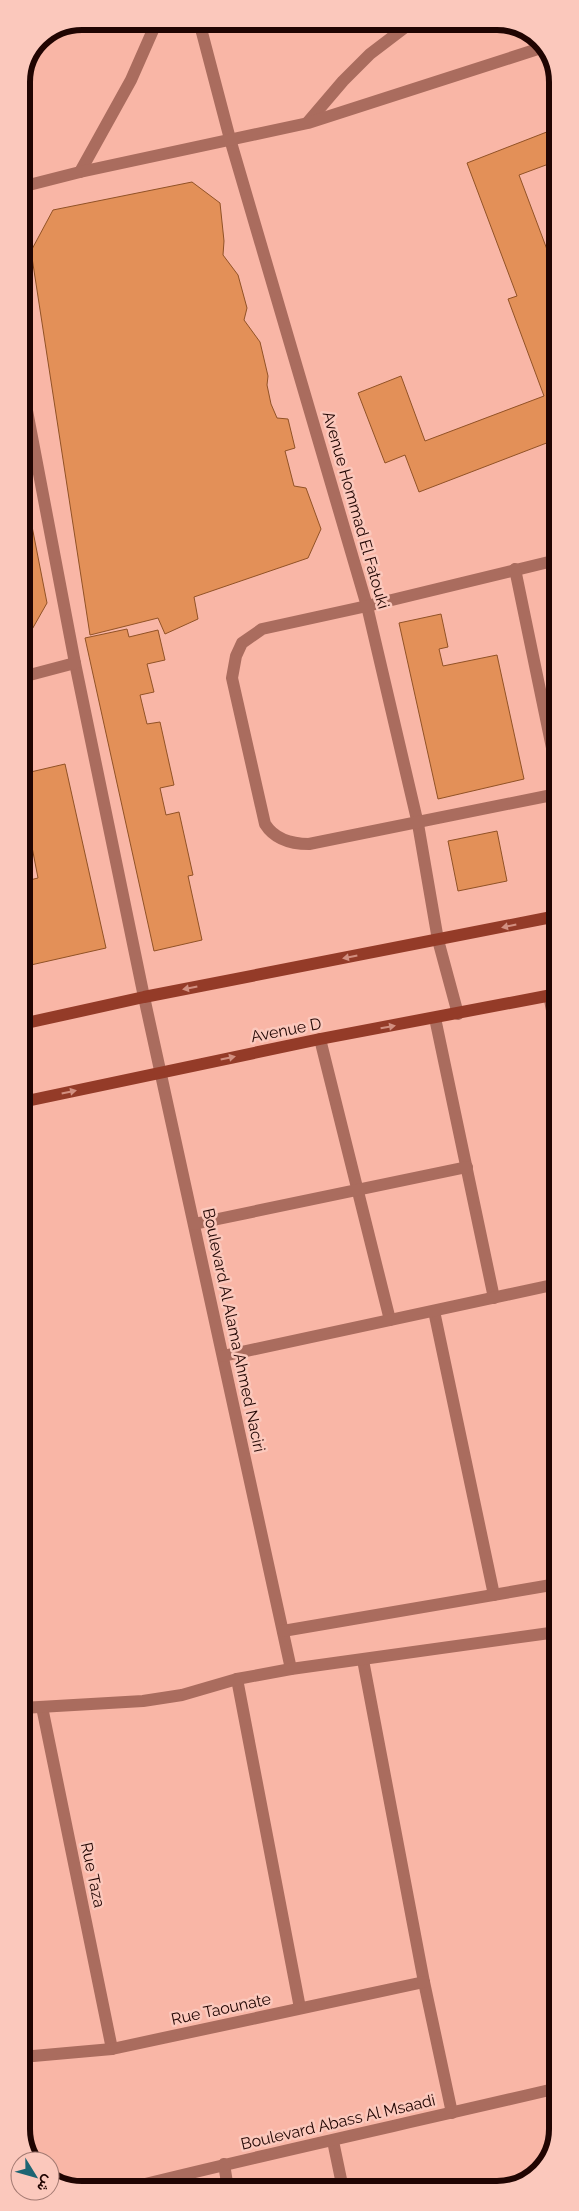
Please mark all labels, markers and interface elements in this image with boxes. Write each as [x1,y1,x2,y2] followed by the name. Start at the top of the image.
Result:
[319,409,393,611] street label: Avenue Hommad El Fatouki
[501,922,517,930] one-way arrow
[342,953,358,961] one-way arrow
[182,985,198,993] one-way arrow
[249,1014,323,1046] street label: Avenue D
[380,1023,396,1031] one-way arrow
[221,1054,236,1062] one-way arrow
[62,1088,77,1096] one-way arrow
[199,1206,269,1454] street label: Boulevard Al Alama Ahmed Naciri
[77,1841,109,1909] street label: Rue Taza
[169,1989,273,2029] street label: Rue Taounate
[239,2090,437,2154] street label: Boulevard Abass Al Msaadi
[10,2151,60,2201] north arrow
[33,2172,57,2195] text: ش

